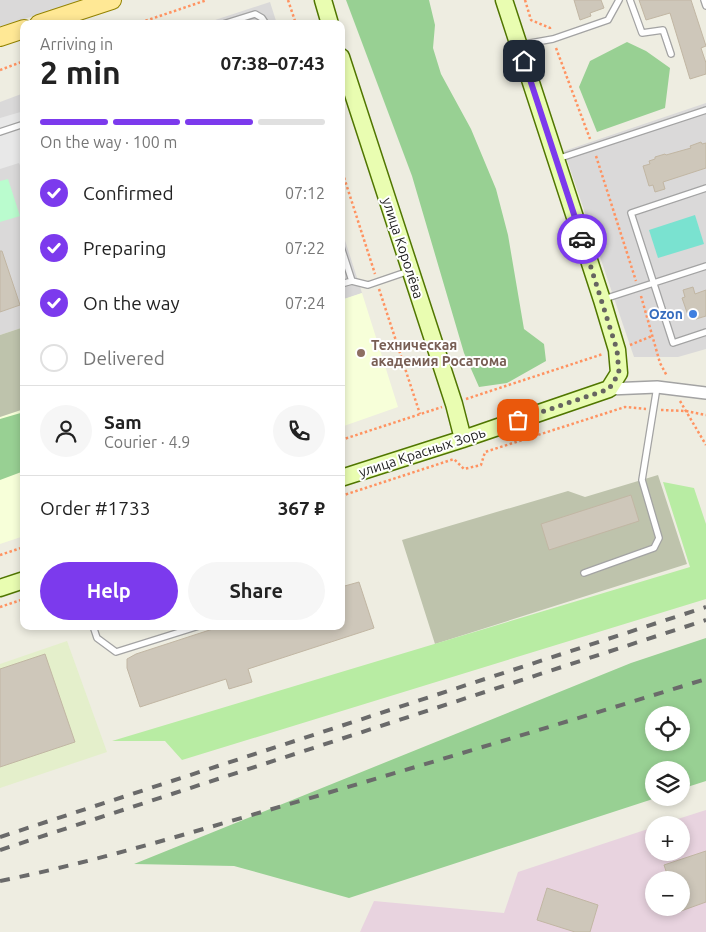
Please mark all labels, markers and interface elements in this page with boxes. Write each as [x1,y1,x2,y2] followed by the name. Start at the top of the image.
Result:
[40,35,113,53] text: Arriving in
[503,40,545,82] pin
[510,47,538,75] icon: home
[220,52,325,74] text: 07:38–07:43
[40,54,121,90] text: 2 min
[40,133,177,151] text: On the way · 100 m
[40,179,68,207] icon: check
[83,182,174,204] text: Confirmed
[285,184,325,202] text: 07:12
[379,195,427,301] street label: улица Королёва
[557,214,607,264] courier
[568,225,596,253] icon: car
[40,234,68,262] icon: check
[83,237,167,259] text: Preparing
[285,239,325,257] text: 07:22
[40,289,68,317] icon: check
[83,292,180,314] text: On the way
[285,294,325,312] text: 07:24
[649,306,683,322] place label: Ozon
[687,308,699,320] marker: Ozon
[371,337,507,369] place label: Техническая академия Росатома
[83,347,165,369] text: Delivered
[355,347,367,359] marker: Техническая академия Росатома
[497,399,539,441] pin
[40,405,92,457] button: person
[273,405,325,457] button: phone
[504,406,532,434] icon: bag
[104,411,142,433] text: Sam
[357,424,487,480] street label: улица Красных Зорь
[104,433,190,451] text: Courier · 4.9
[40,497,150,519] text: Order #1733
[278,497,325,519] text: 367 ₽
[40,562,178,620] button: Help
[188,562,325,620] button: Share
[645,706,690,916] map controls
[645,706,690,751] button: locate
[645,761,690,806] button: layers
[645,816,690,861] button: +
[645,871,690,916] button: −

